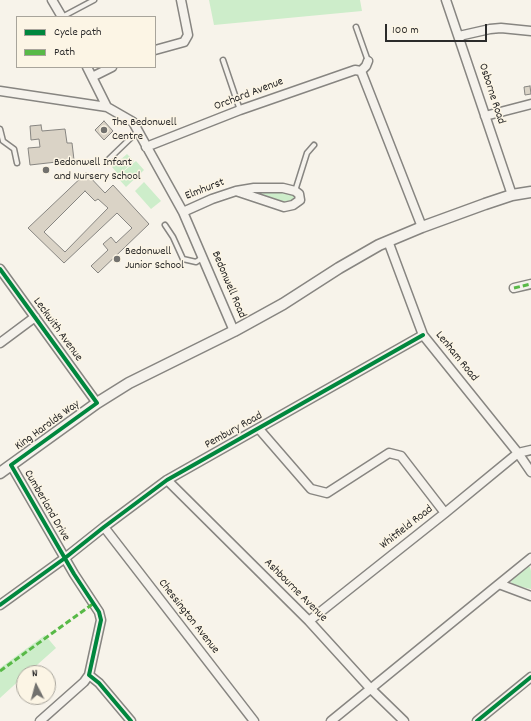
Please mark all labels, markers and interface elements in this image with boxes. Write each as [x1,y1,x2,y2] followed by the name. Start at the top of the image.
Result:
[16,16,156,68] legend
[387,16,489,42] scale bar
[392,22,419,39] text: 100 m
[54,24,102,41] text: Cycle path
[54,44,75,61] text: Path
[474,62,508,126] street label: Osborne Road
[212,75,286,115] street label: Orchard Avenue
[112,116,177,144] place label: The Bedonwell Centre
[99,125,109,135] marker: The Bedonwell Centre
[54,156,141,184] place label: Bedonwell Infant and Nursery School
[41,165,51,175] marker: Bedonwell Infant and Nursery School
[183,176,227,204] street label: Elmhurst
[125,245,184,273] place label: Bedonwell Junior School
[207,249,249,321] street label: Bedonwell Road
[112,254,122,264] marker: Bedonwell Junior School
[29,295,85,365] street label: Leckwith Avenue
[431,329,481,385] street label: Lenham Road
[13,398,83,454] street label: King Harolds Way
[203,409,265,453] street label: Pembury Road
[20,468,72,544] street label: Cumberland Drive
[378,503,436,553] street label: Whitfield Road
[260,556,330,626] street label: Ashbourne Avenue
[154,577,222,657] street label: Chessington Avenue
[16,665,56,705] north arrow
[31,666,38,682] text: N

